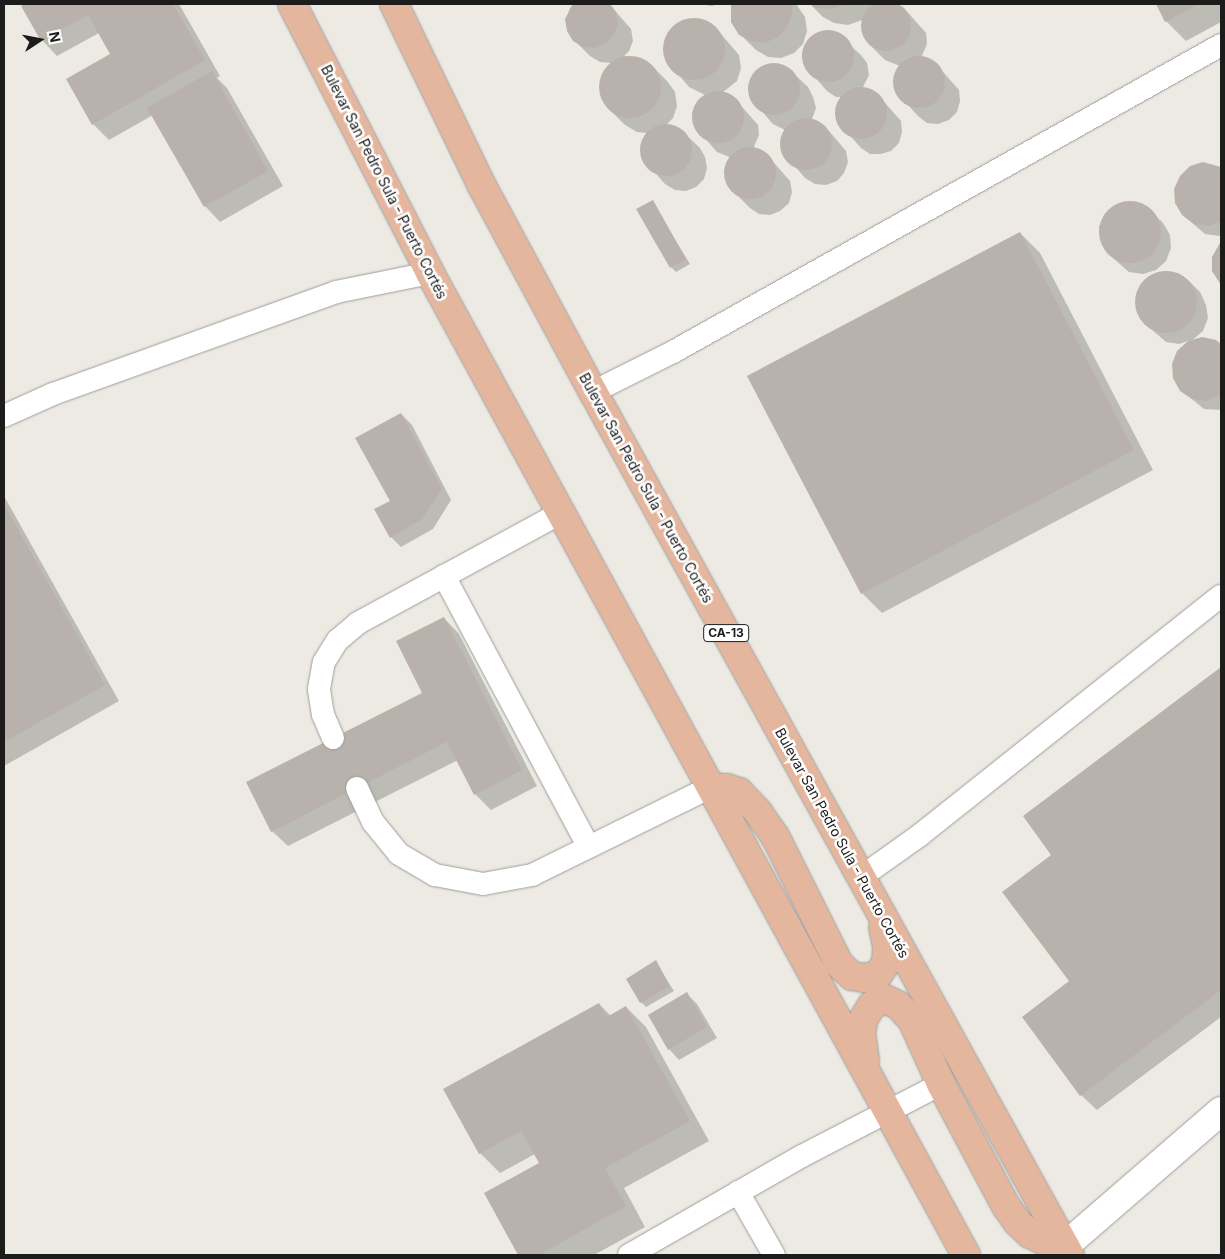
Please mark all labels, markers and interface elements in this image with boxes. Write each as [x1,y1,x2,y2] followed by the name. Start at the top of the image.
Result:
[15,15,65,65] north arrow
[46,30,65,44] text: N
[317,62,451,302] street label: Bulevar San Pedro Sula - Puerto Cortés
[576,370,716,606] street label: Bulevar San Pedro Sula - Puerto Cortés
[702,624,750,642] road number: CA-13
[772,725,912,961] street label: Bulevar San Pedro Sula - Puerto Cortés

